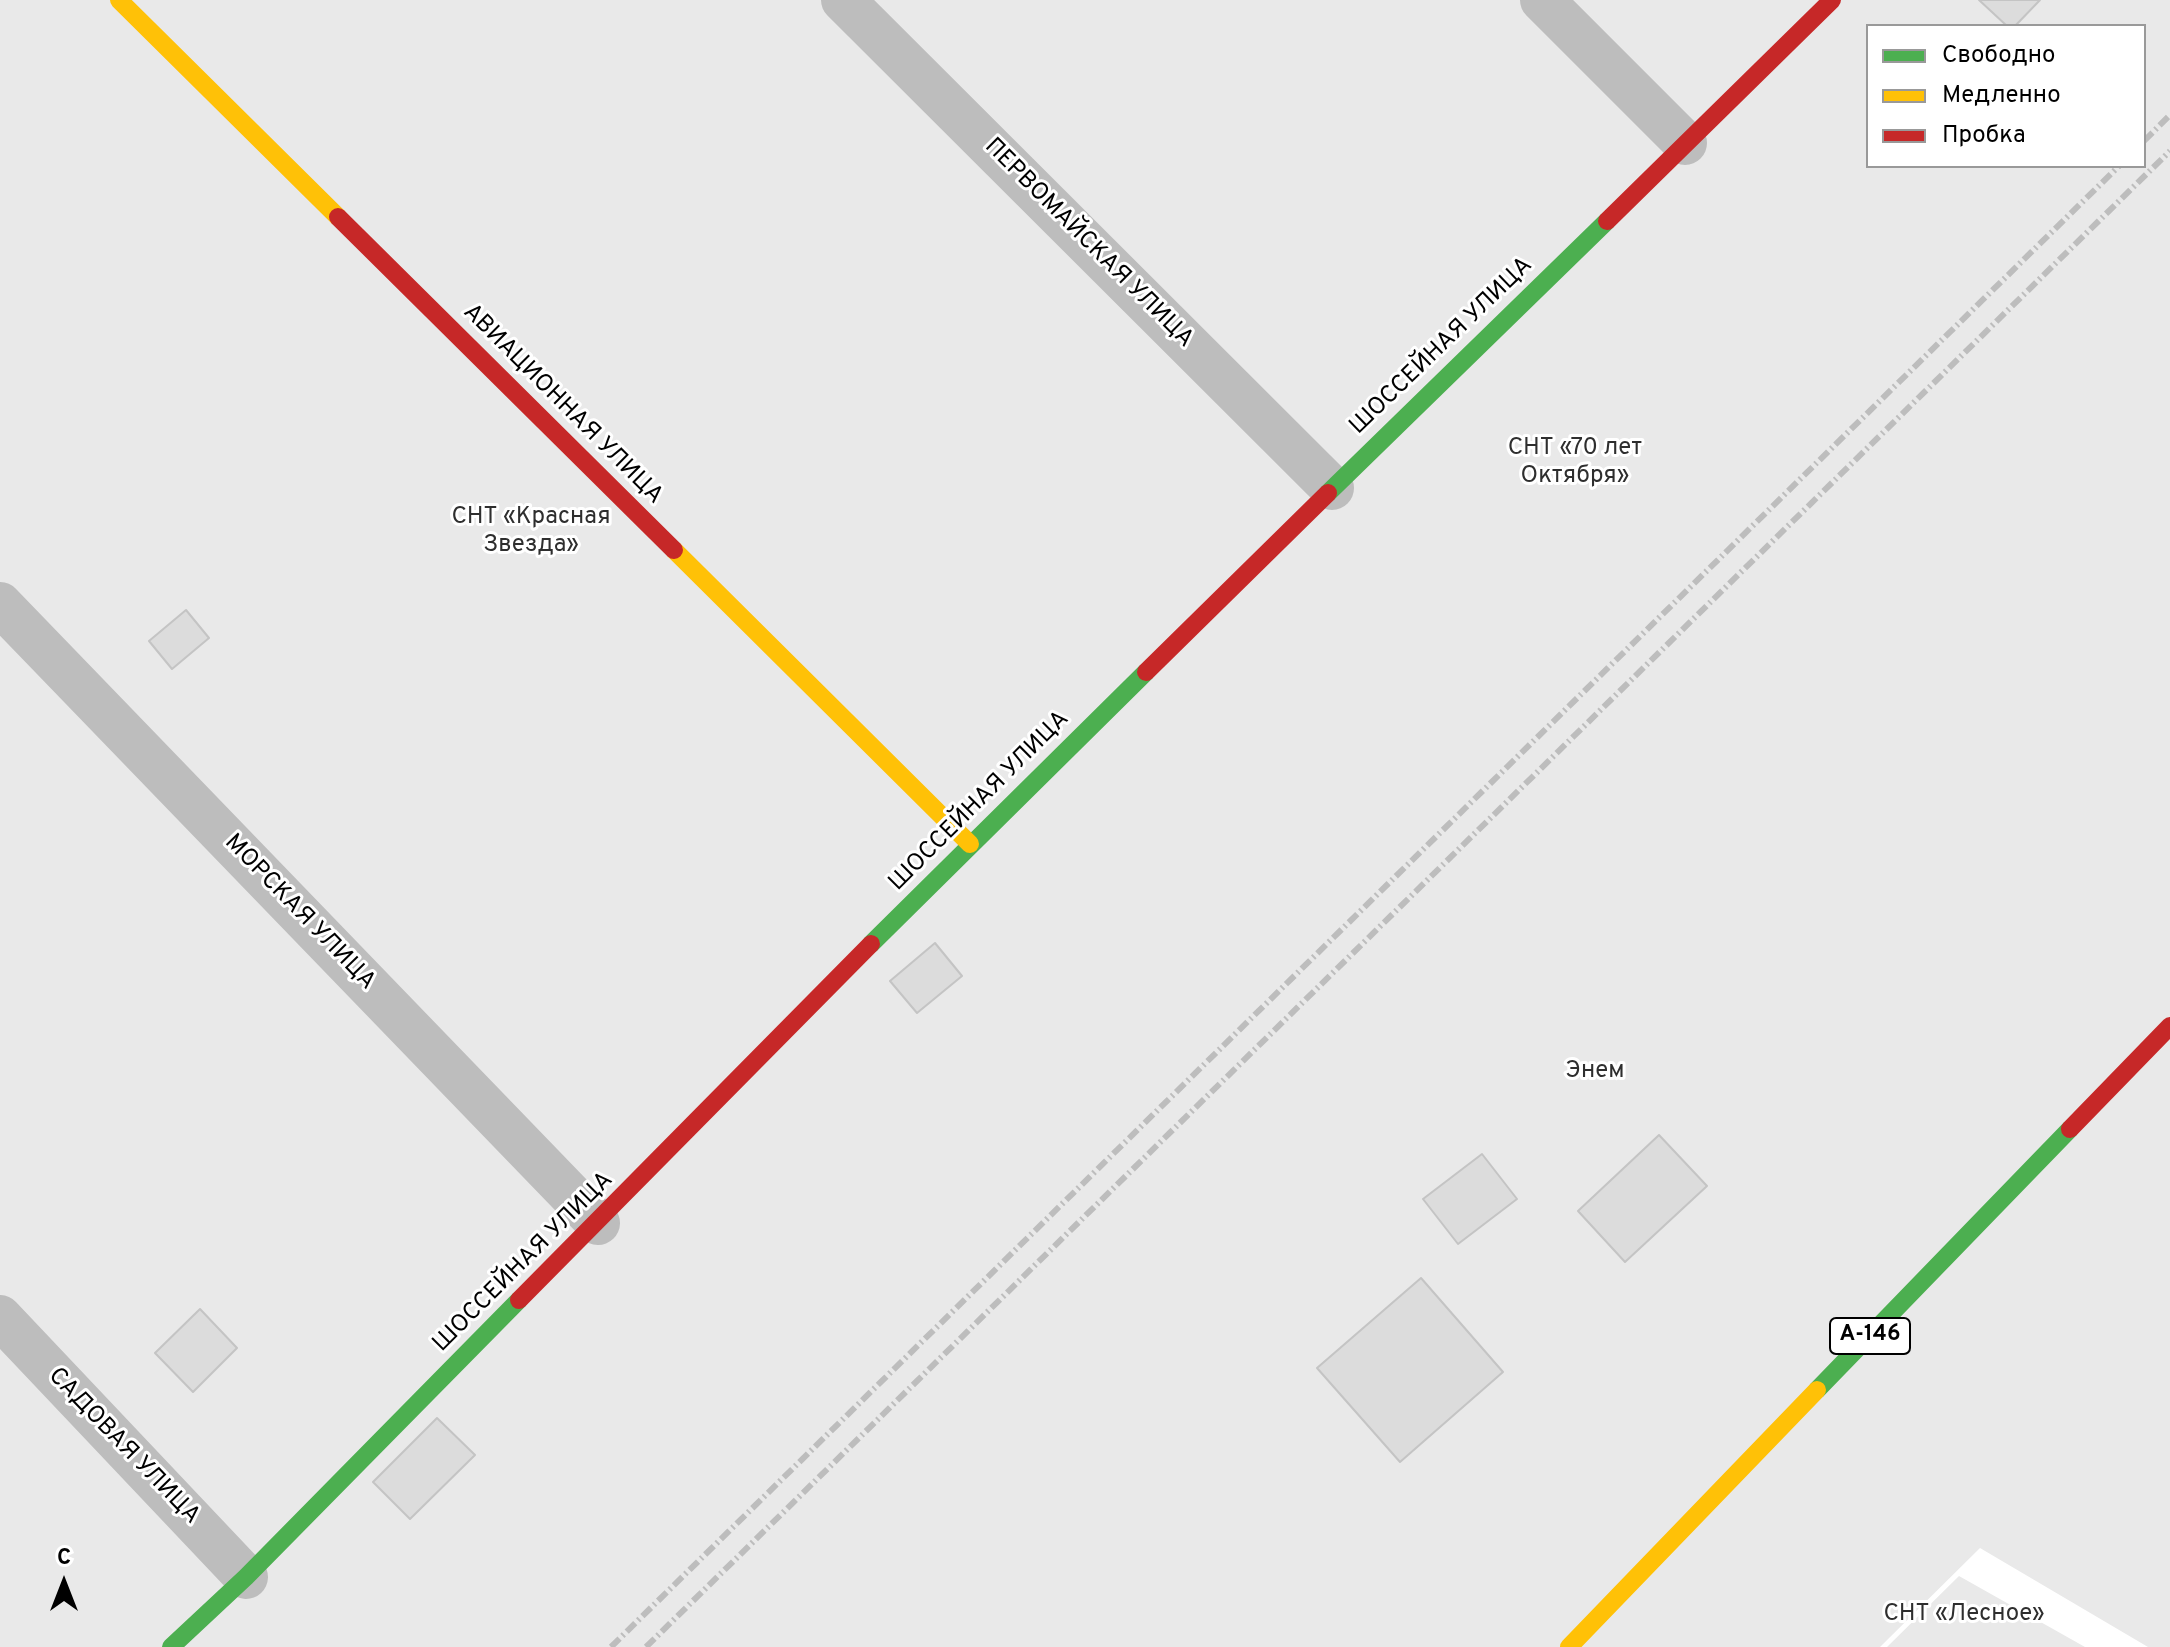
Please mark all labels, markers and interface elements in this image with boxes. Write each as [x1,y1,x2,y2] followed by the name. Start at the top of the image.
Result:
[1866,24,2146,168] legend
[1942,41,2055,71] text: Свободно
[1942,81,2061,111] text: Медленно
[1942,121,2026,151] text: Пробка
[977,133,1199,355] street label: ПЕРВОМАЙСКАЯ УЛИЦА
[1345,252,1539,442] street label: ШОССЕЙНАЯ УЛИЦА
[456,299,668,511] street label: АВИАЦИОННАЯ УЛИЦА
[1508,435,1642,491] park label: СНТ «70 лет Октября»
[451,504,611,560] park label: СНТ «Красная Звезда»
[884,706,1076,898] street label: ШОССЕЙНАЯ УЛИЦА
[217,829,381,997] street label: МОРСКАЯ УЛИЦА
[1566,1058,1624,1086] park label: Энем
[428,1167,620,1359] street label: ШОССЕЙНАЯ УЛИЦА
[1830,1318,1910,1354] road number: А-146
[41,1363,205,1531] street label: САДОВАЯ УЛИЦА
[24,1543,104,1623] north arrow
[57,1545,71,1572] text: С
[1883,1601,2045,1629] park label: СНТ «Лесное»

